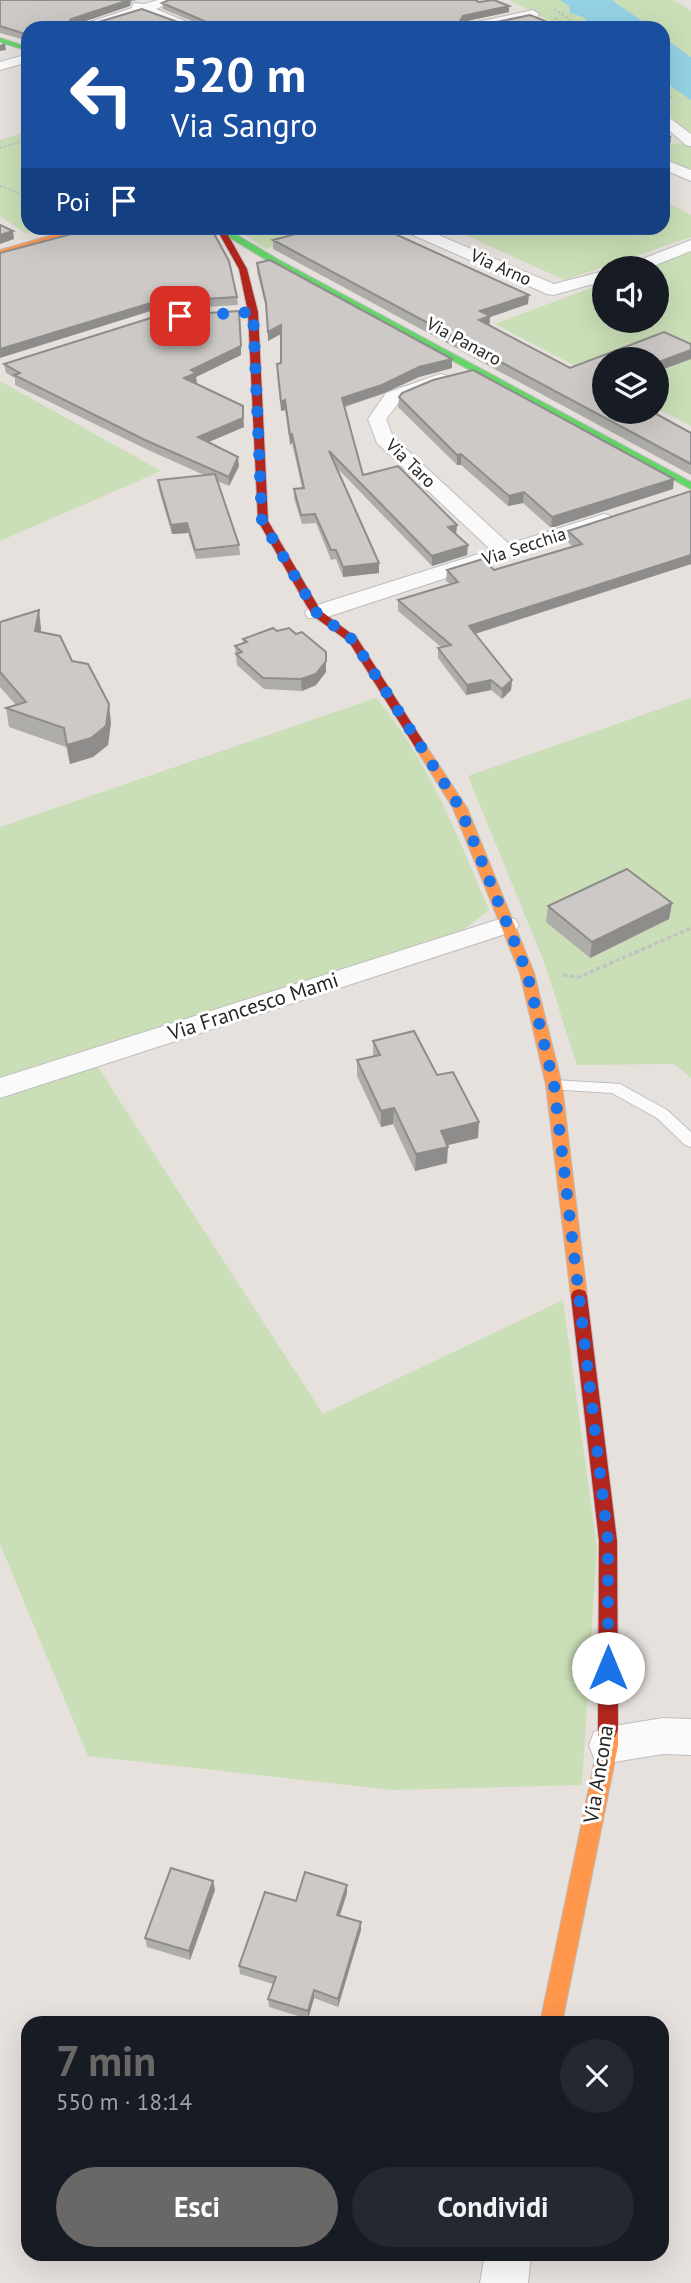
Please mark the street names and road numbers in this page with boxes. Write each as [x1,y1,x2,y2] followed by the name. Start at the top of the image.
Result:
[466,243,535,291] street label: Via Arno
[422,311,505,370] street label: Via Panaro
[380,433,441,492] street label: Via Taro
[478,522,569,571] street label: Via Secchia
[163,966,342,1047] street label: Via Francesco Mami
[577,1723,619,1826] street label: Via Ancona

